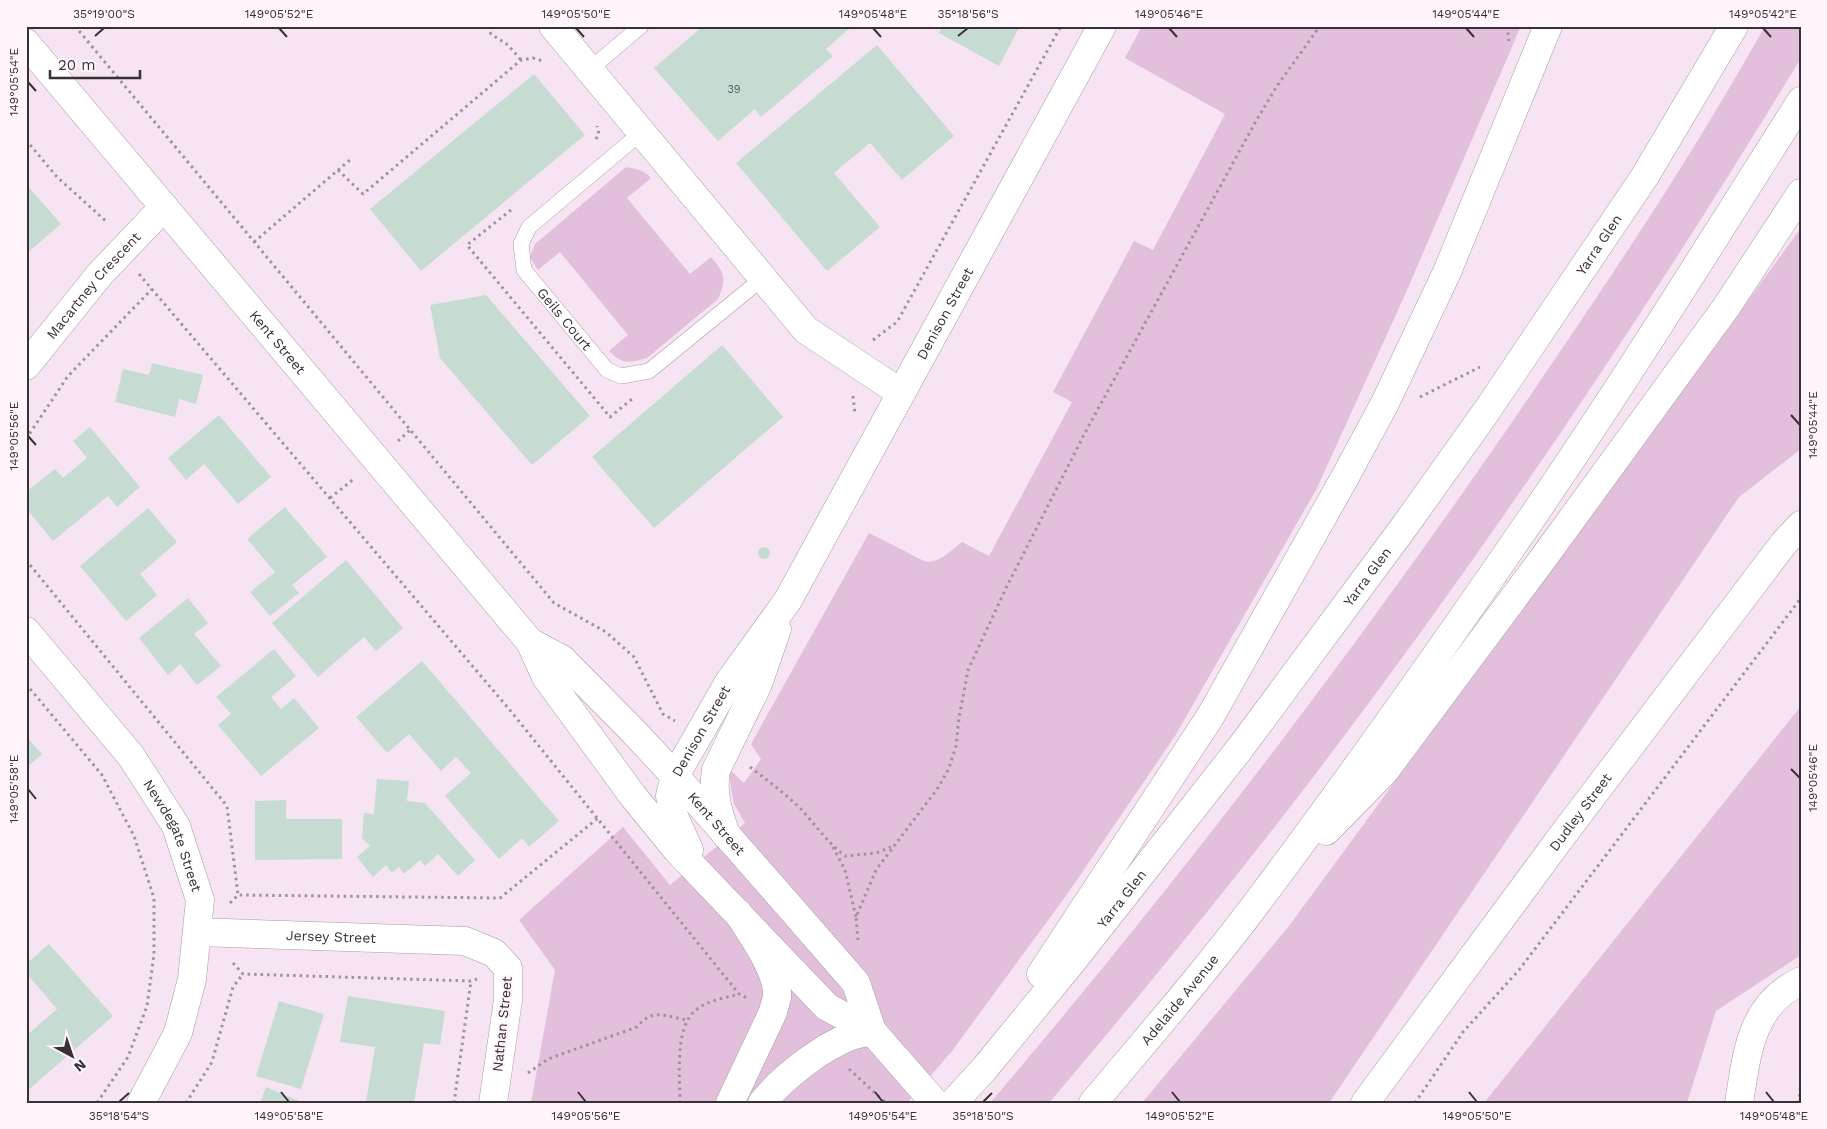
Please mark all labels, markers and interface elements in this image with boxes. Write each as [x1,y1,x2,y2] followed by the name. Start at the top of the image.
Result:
[73,7,135,21] text: 35°19'00"S
[245,7,314,21] text: 149°05'52"E
[541,7,611,21] text: 149°05'50"E
[839,7,907,21] text: 149°05'48"E
[937,7,999,21] text: 35°18'56"S
[1135,7,1203,21] text: 149°05'46"E
[1432,7,1500,21] text: 149°05'44"E
[1729,7,1797,21] text: 149°05'42"E
[7,47,21,116] text: 149°05'54"E
[50,48,140,80] scale bar
[58,56,96,74] text: 20 m
[727,83,741,96] house number: 39
[1573,211,1625,278] street label: Yarra Glen
[43,229,144,342] street label: Macartney Crescent
[913,265,976,362] street label: Denison Street
[534,284,595,353] street label: Geils Court
[246,307,309,377] street label: Kent Street
[1806,391,1820,459] text: 149°05'44"E
[7,401,21,470] text: 149°05'56"E
[1340,544,1394,609] street label: Yarra Glen
[669,683,733,779] street label: Denison Street
[1806,744,1820,812] text: 149°05'46"E
[7,754,21,824] text: 149°05'58"E
[1546,770,1615,854] street label: Dudley Street
[140,777,205,894] street label: Newdegate Street
[685,789,748,858] street label: Kent Street
[1094,866,1149,931] street label: Yarra Glen
[286,927,376,946] street label: Jersey Street
[1138,951,1222,1048] street label: Adelaide Avenue
[489,975,515,1073] street label: Nathan Street
[48,1032,98,1082] north arrow
[71,1056,89,1075] text: N
[89,1109,149,1123] text: 35°18'54"S
[254,1109,324,1123] text: 149°05'58"E
[552,1109,621,1123] text: 149°05'56"E
[849,1109,918,1123] text: 149°05'54"E
[952,1109,1014,1123] text: 35°18'50"S
[1146,1109,1215,1123] text: 149°05'52"E
[1442,1109,1512,1123] text: 149°05'50"E
[1740,1109,1808,1123] text: 149°05'48"E

